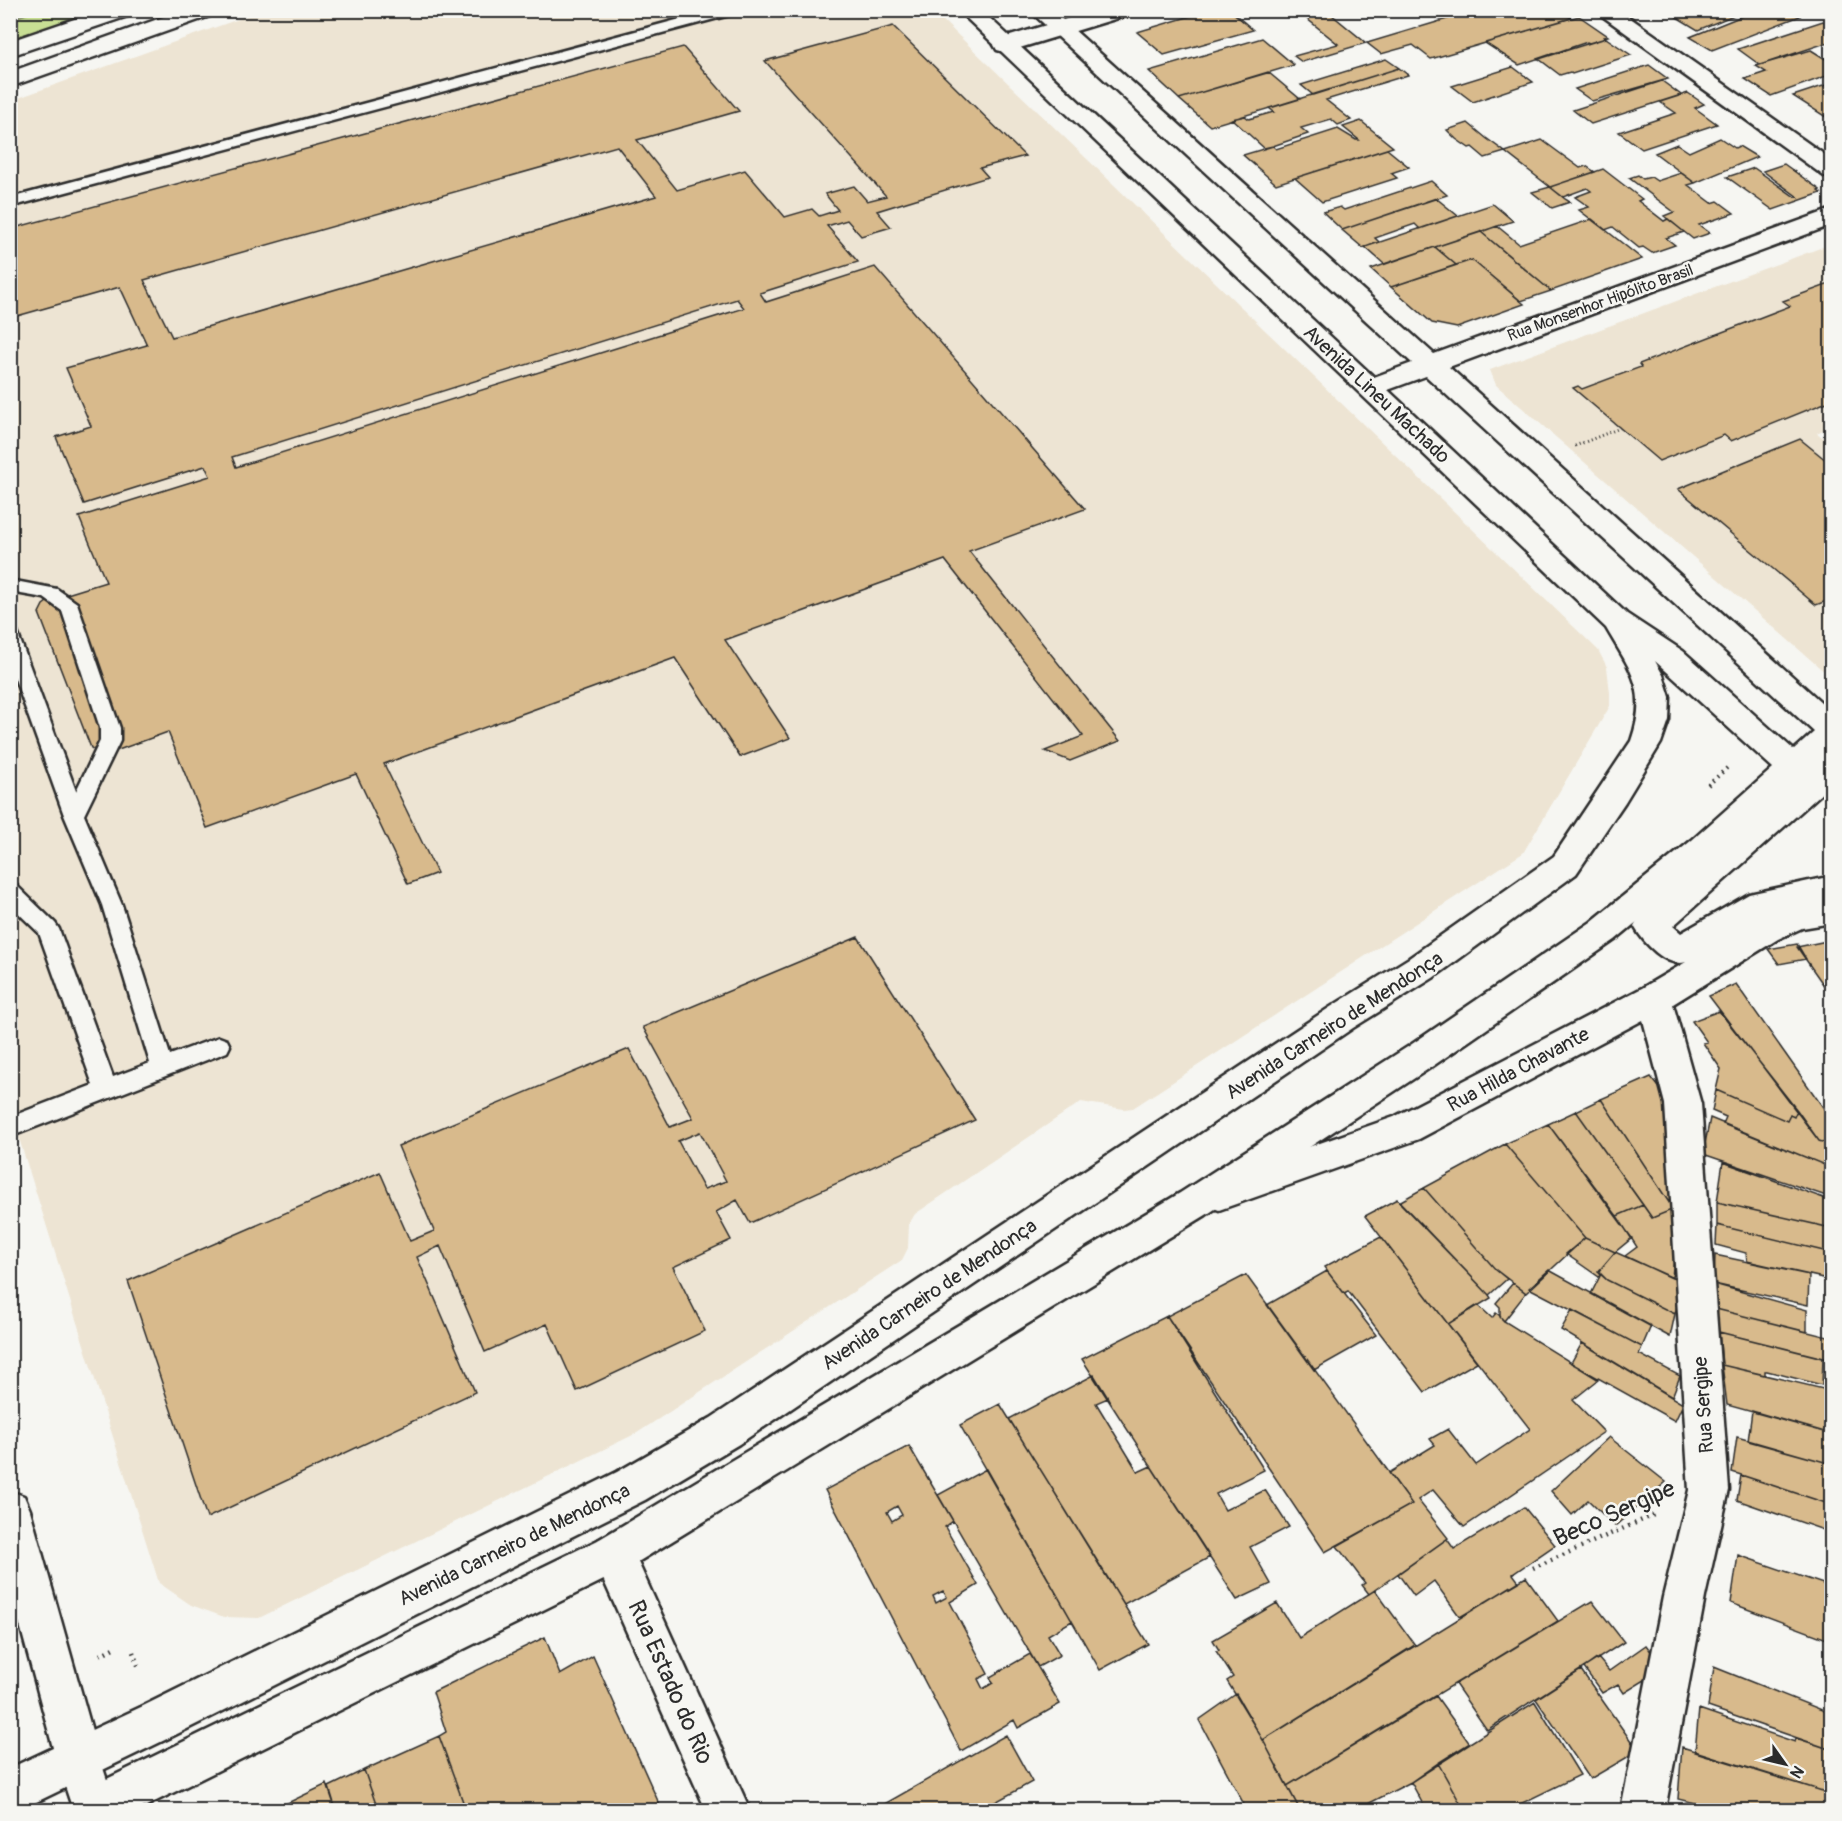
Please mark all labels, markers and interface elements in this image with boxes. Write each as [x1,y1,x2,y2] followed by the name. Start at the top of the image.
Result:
[1505,260,1696,346] street label: Rua Monsenhor Hipólito Brasil
[1298,320,1455,469] street label: Avenida Lineu Machado
[1221,946,1448,1105] street label: Avenida Carneiro de Mendonça
[1443,1021,1594,1117] street label: Rua Hilda Chavante
[817,1213,1042,1376] street label: Avenida Carneiro de Mendonça
[1688,1356,1719,1454] street label: Rua Sergipe
[1549,1474,1679,1553] street label: Beco Sergipe
[395,1477,634,1611] street label: Avenida Carneiro de Mendonça
[621,1596,720,1769] street label: Rua Estado do Rio
[1755,1734,1815,1794] north arrow
[1785,1762,1808,1782] text: N

